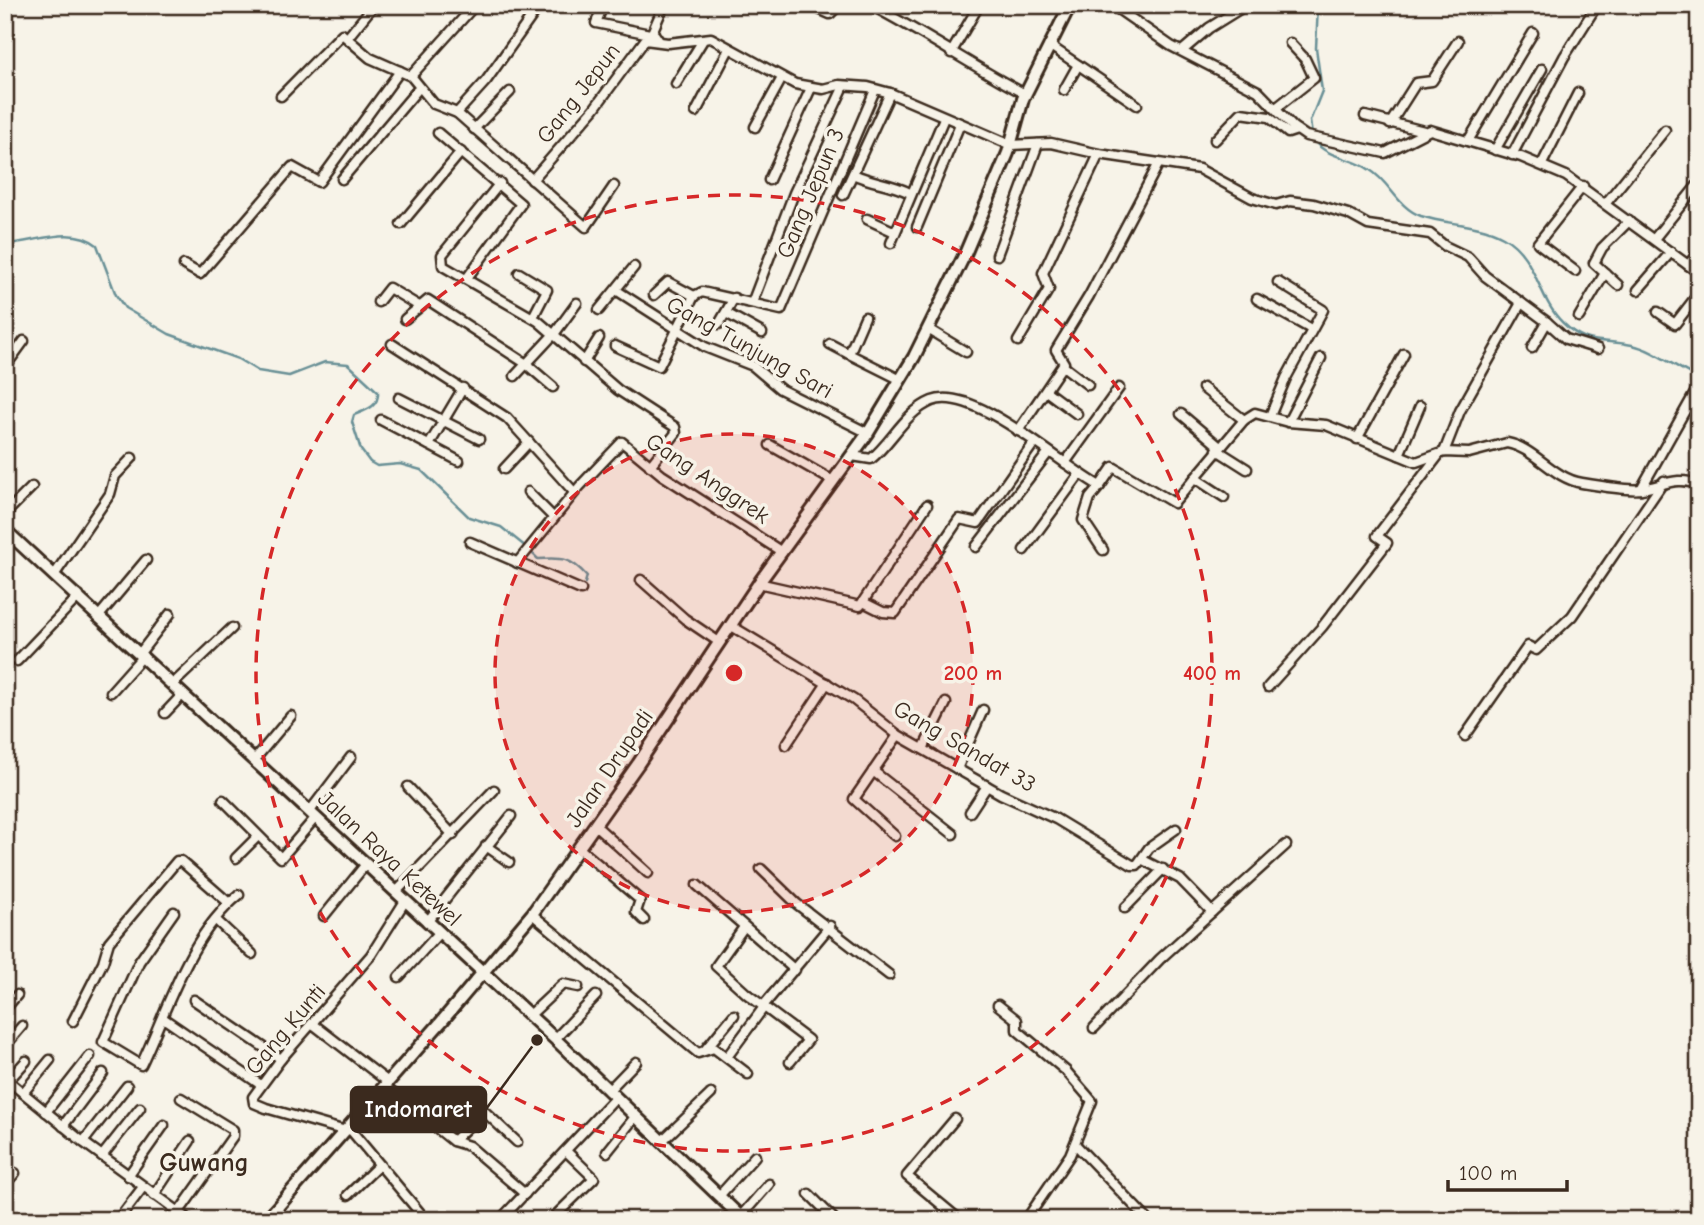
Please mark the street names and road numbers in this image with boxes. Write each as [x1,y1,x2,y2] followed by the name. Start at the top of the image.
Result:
[531,38,626,149] street label: Gang Jepun
[771,124,850,262] street label: Gang Jepun 3
[662,291,838,404] street label: Gang Tunjung Sari
[641,427,774,530] street label: Gang Anggrek
[889,695,1041,798] street label: Gang Sandat 33
[560,704,659,832] street label: Jalan Drupadi
[312,785,467,932] street label: Jalan Raya Ketewel
[240,978,331,1080] street label: Gang Kunti

